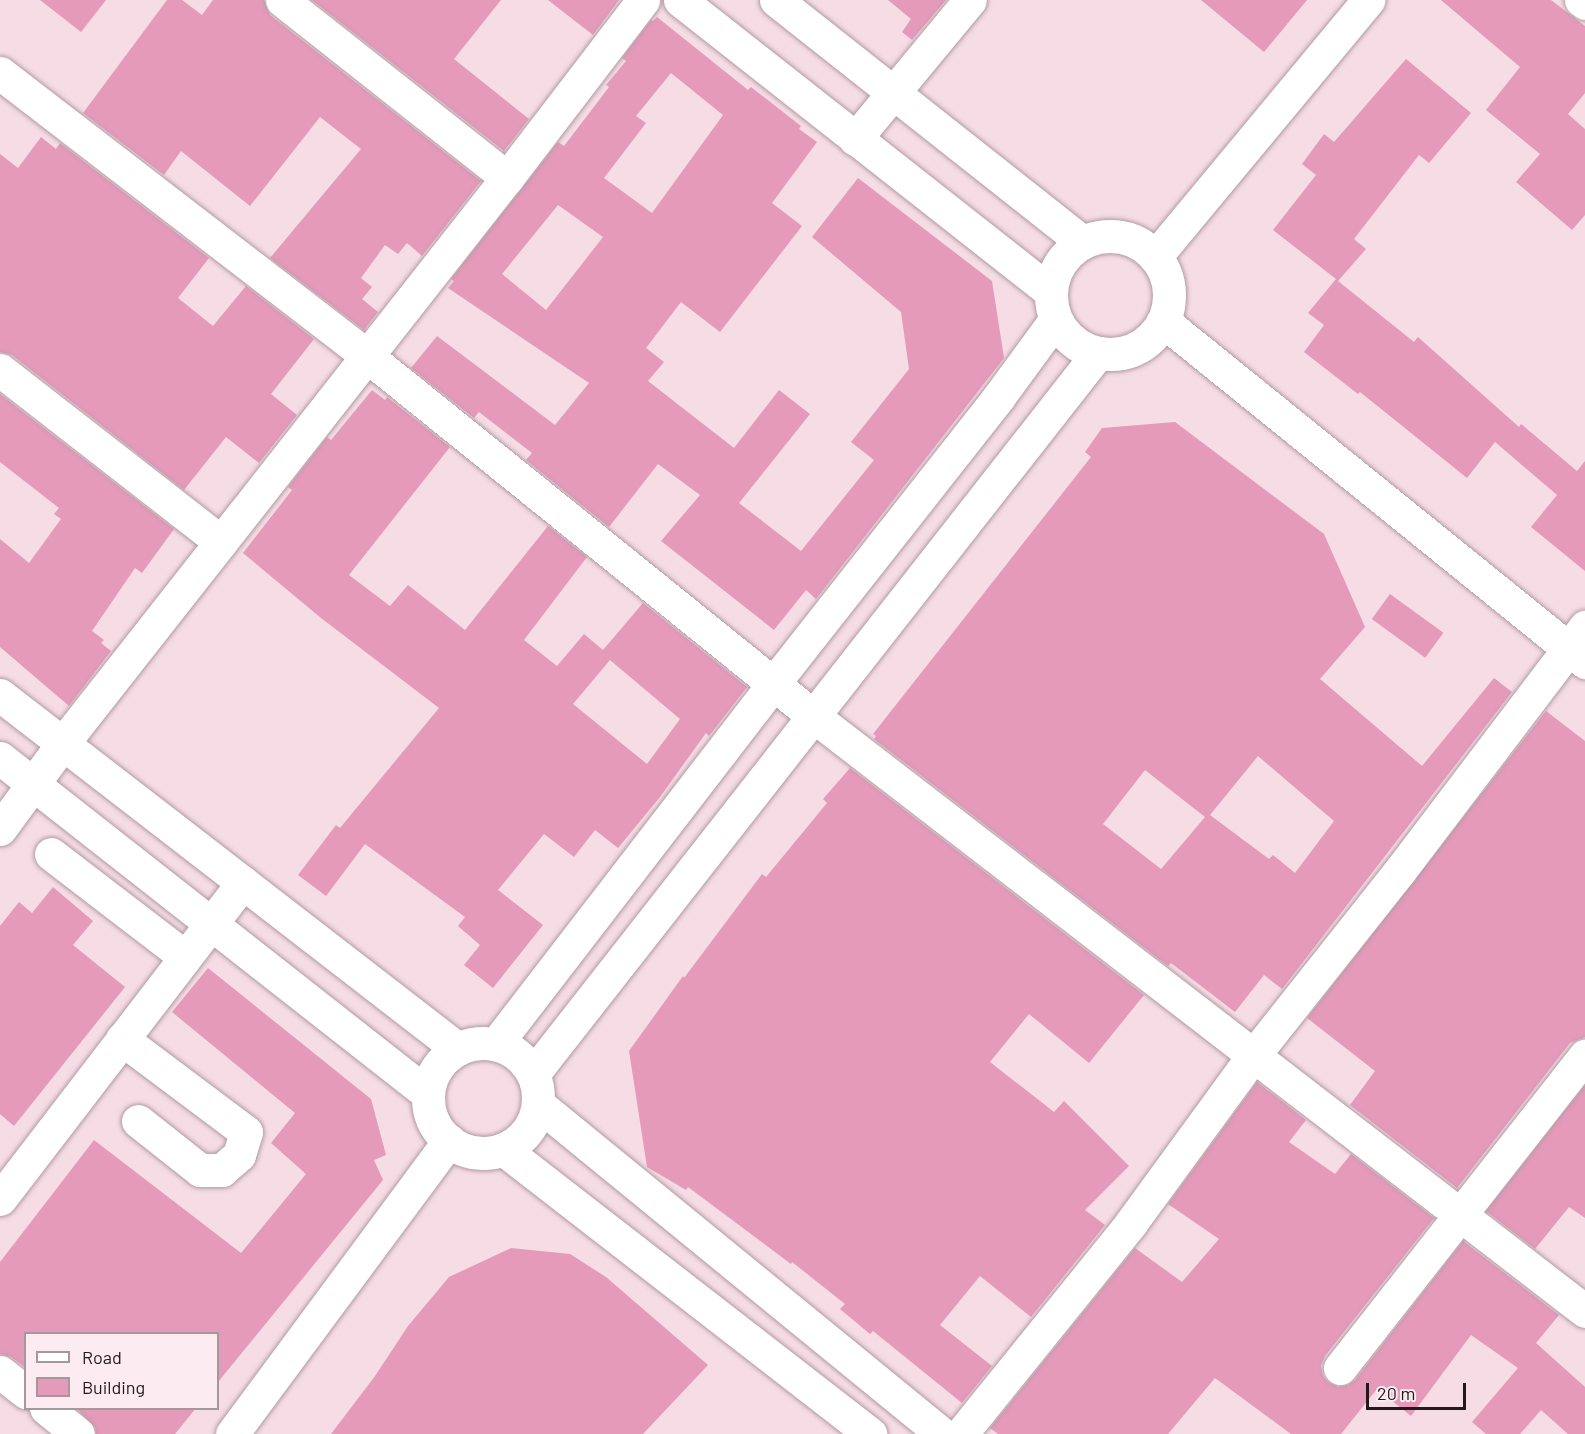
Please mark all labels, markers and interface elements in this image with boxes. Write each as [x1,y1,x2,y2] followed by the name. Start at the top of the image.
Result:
[24,1332,219,1410] legend
[82,1346,122,1368] text: Road
[1369,1371,1470,1409] scale bar
[82,1376,145,1398] text: Building
[1377,1382,1415,1404] text: 20 m

